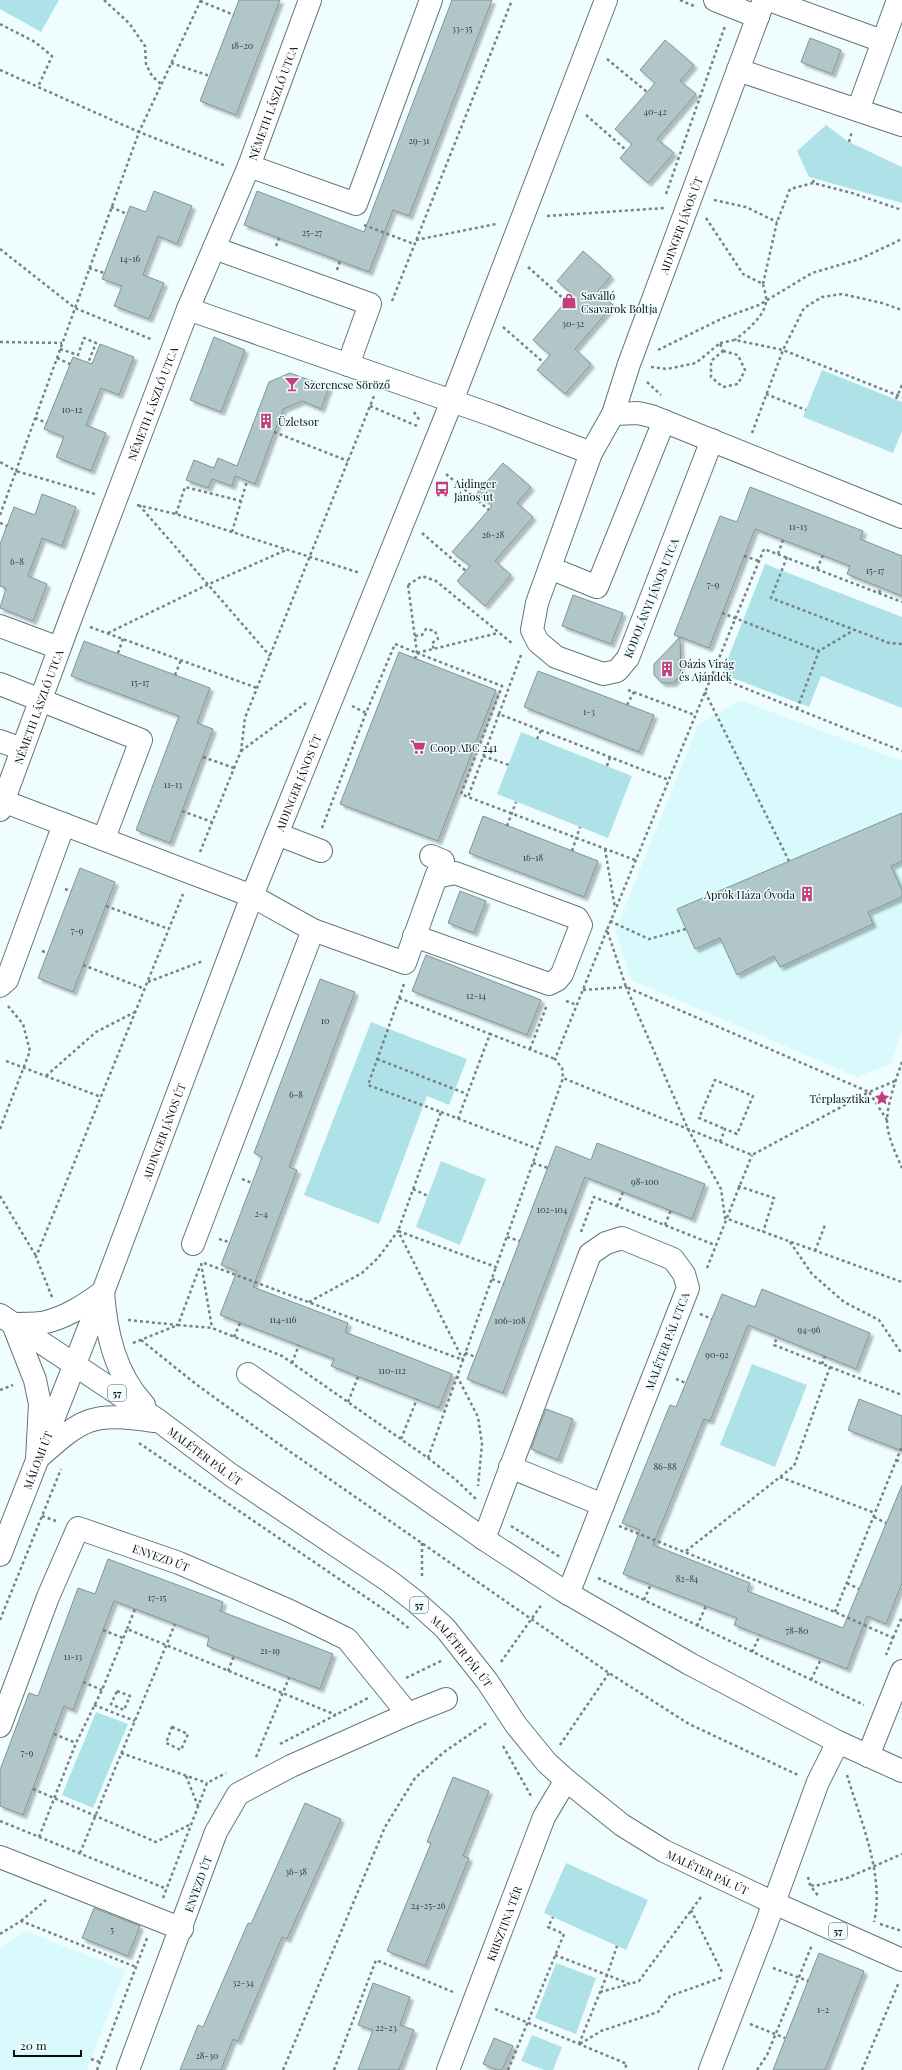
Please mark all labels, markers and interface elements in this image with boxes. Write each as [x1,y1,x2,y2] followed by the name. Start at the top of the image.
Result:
[452,22,472,34] house number: 33-35
[231,39,253,51] house number: 18-20
[244,43,300,162] street label: NÉMETH LÁSZLÓ UTCA
[643,105,667,117] house number: 40-42
[409,134,430,146] house number: 29-31
[655,174,705,277] street label: AIDINGER JÁNOS ÚT
[302,226,323,238] house number: 25-27
[120,252,140,264] house number: 14-16
[581,288,658,316] place label: Saválló Csavarok Boltja
[560,292,578,310] shop icon: Saválló Csavarok Boltja
[562,317,584,329] house number: 30-32
[124,344,181,463] street label: NÉMETH LÁSZLÓ UTCA
[283,375,301,393] bar icon: Szerencse Söröző
[304,377,390,392] place label: Szerencse Söröző
[62,403,82,415] house number: 10-12
[257,412,275,430] building icon: Üzletsor
[278,414,319,429] place label: Üzletsor
[453,476,496,504] place label: Aidinger János út
[433,480,451,498] bus stop icon: Aidinger János út
[789,520,807,532] house number: 11-13
[482,528,505,540] house number: 26-28
[620,536,682,660] street label: KODOLÁNYI JÁNOS UTCA
[10,555,24,567] house number: 6-8
[866,564,885,576] house number: 15-17
[707,578,720,590] house number: 7-9
[10,647,66,766] street label: NÉMETH LÁSZLÓ UTCA
[679,656,735,684] place label: Oázis Virág és Ajándék
[658,660,676,678] building icon: Oázis Virág és Ajándék
[131,676,150,688] house number: 15-17
[583,705,595,717] house number: 1-3
[271,732,324,834] street label: AIDINGER JÁNOS ÚT
[409,738,427,756] supermarket icon: Coop ABC 241
[430,740,497,755] place label: Coop ABC 241
[164,778,182,790] house number: 11-13
[523,851,544,863] house number: 16-18
[798,885,816,903] building icon: Aprók Háza Óvoda
[703,887,796,902] place label: Aprók Háza Óvoda
[71,924,84,936] house number: 7-9
[466,989,487,1001] house number: 12-14
[321,1014,329,1026] house number: 10
[138,1080,189,1183] street label: AIDINGER JÁNOS ÚT
[289,1088,303,1100] house number: 6-8
[873,1089,891,1107] place icon: Térplasztika
[809,1091,871,1106] place label: Térplasztika
[631,1175,659,1187] house number: 98-100
[537,1203,568,1215] house number: 102-104
[254,1207,268,1219] house number: 2-4
[641,1290,693,1392] street label: MALÉTER PÁL UTCA
[270,1313,297,1325] house number: 114-116
[494,1314,526,1326] house number: 106-108
[798,1323,821,1335] house number: 94-96
[705,1348,729,1360] house number: 90-92
[378,1364,406,1376] house number: 110-112
[108,1385,126,1401] road number: 57
[165,1423,246,1488] street label: MALÉTER PÁL ÚT
[19,1429,55,1491] street label: MÁLOMI ÚT
[653,1460,677,1472] house number: 86-88
[131,1540,192,1574] street label: ENYEZD ÚT
[676,1572,699,1584] house number: 82-84
[148,1591,166,1603] house number: 17-15
[410,1597,428,1613] road number: 57
[428,1612,496,1690] street label: MALÉTER PÁL ÚT
[786,1624,808,1636] house number: 78-80
[260,1644,280,1656] house number: 21-19
[64,1650,82,1662] house number: 11-13
[21,1746,34,1758] house number: 7-9
[664,1846,751,1898] street label: MALÉTER PÁL ÚT
[181,1853,215,1914] street label: ENYEZD ÚT
[285,1865,307,1877] house number: 36-38
[483,1883,525,1963] street label: KRISZTINA TÉR
[411,1899,446,1911] house number: 24-25-26
[110,1923,114,1935] house number: 5
[829,1923,847,1939] road number: 57
[232,1976,254,1988] house number: 32-34
[817,2003,829,2015] house number: 1-2
[375,2021,397,2033] house number: 22-23
[14,2032,81,2058] scale bar
[20,2037,47,2053] text: 20 m
[196,2049,218,2061] house number: 28-30

